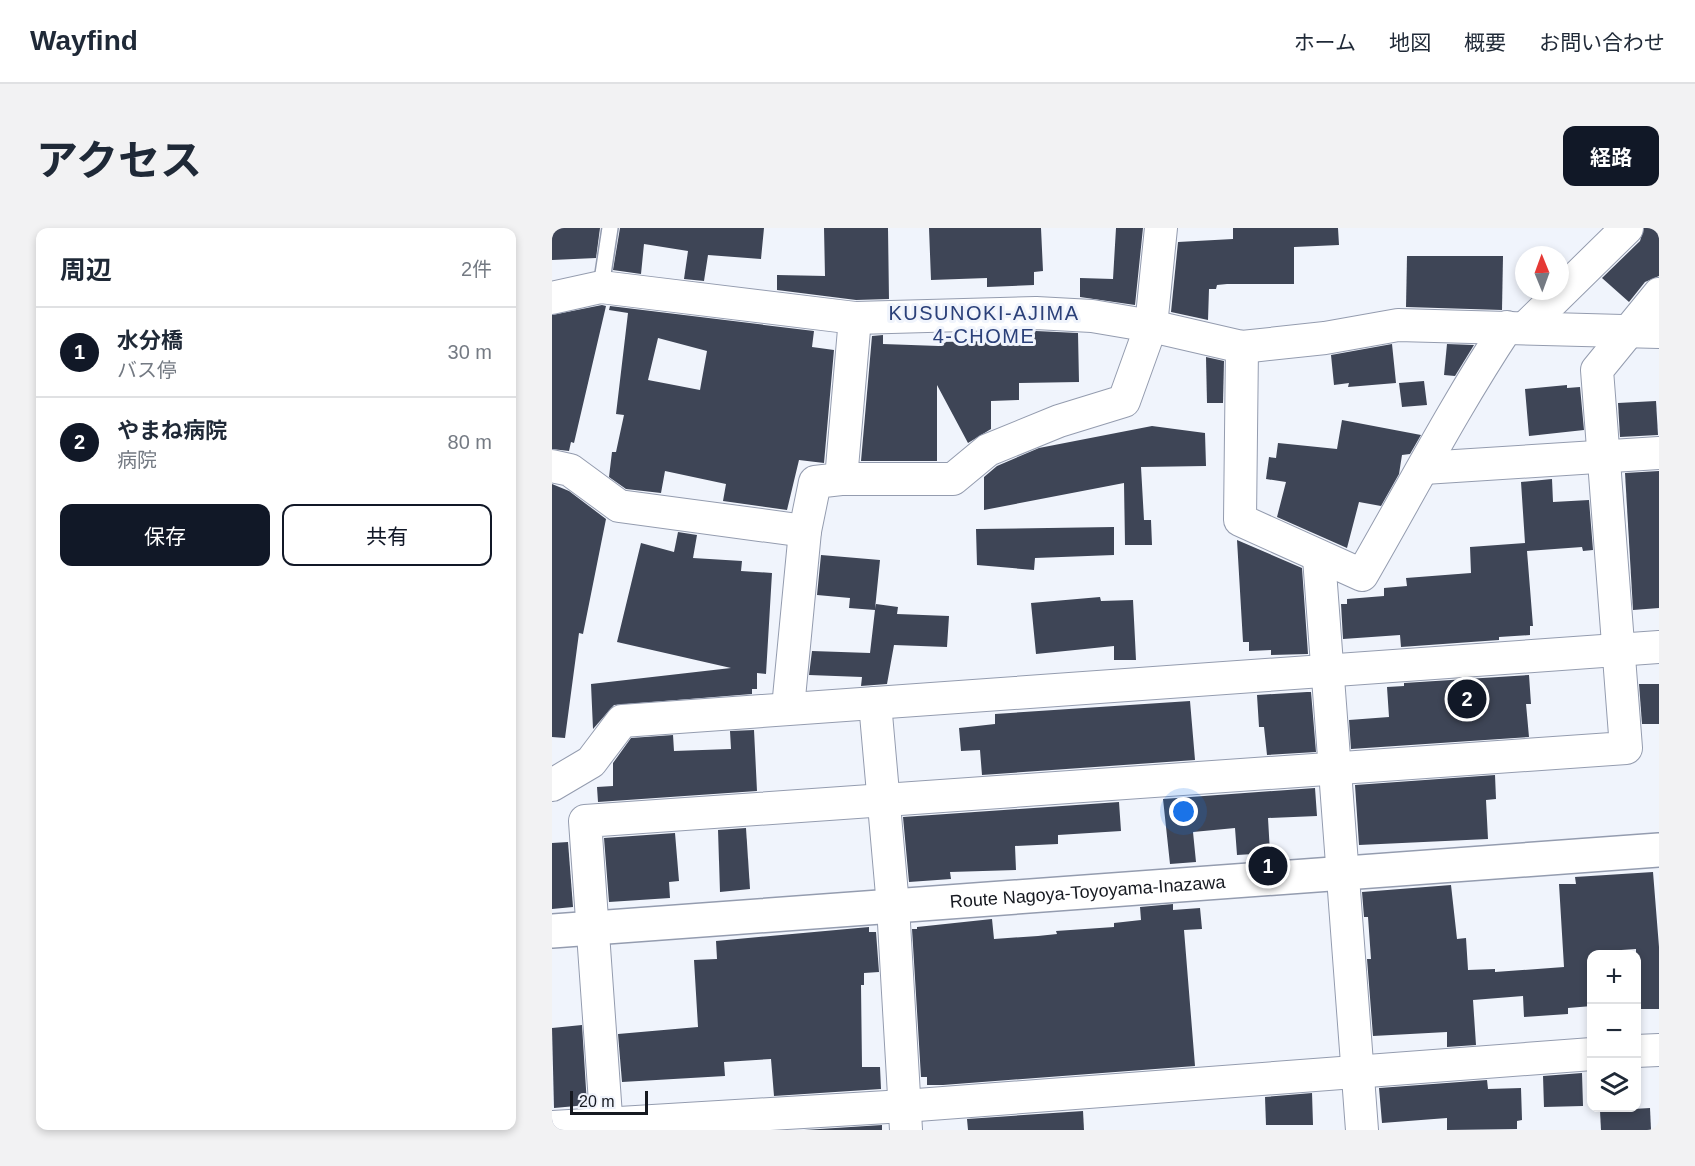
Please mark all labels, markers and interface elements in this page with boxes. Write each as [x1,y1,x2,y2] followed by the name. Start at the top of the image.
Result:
[30,25,138,56] text: Wayfind
[1294,31,1356,54] text: ホーム
[1389,31,1431,54] text: 地図
[1464,31,1506,54] text: 概要
[1539,31,1665,54] text: お問い合わせ
[1563,126,1659,186] button: 経路
[36,137,202,184] text: アクセス
[1515,246,1569,300] north arrow
[60,255,112,285] text: 周辺
[461,258,492,280] text: 2件
[888,302,1080,347] district label: KUSUNOKI-AJIMA 4-CHOME
[117,328,183,353] text: 水分橋
[74,341,85,363] text: 1
[448,341,492,363] text: 30 m
[117,359,177,381] text: バス停
[117,418,227,443] text: やまね病院
[74,431,85,453] text: 2
[448,431,492,453] text: 80 m
[117,449,157,471] text: 病院
[60,504,270,566] button: 保存
[282,504,492,566] button: 共有
[1448,676,1486,722] pin: 2
[1169,797,1198,826] your location
[1248,844,1288,888] pin: 1
[949,872,1227,912] street label: Route Nagoya-Toyoyama-Inazawa
[1587,950,1641,1112] map controls
[1587,950,1641,1004] button: +
[1587,1004,1641,1058] button: −
[1587,1058,1641,1112] button: layers
[570,1088,648,1116] scale bar
[579,1093,615,1110] text: 20 m

